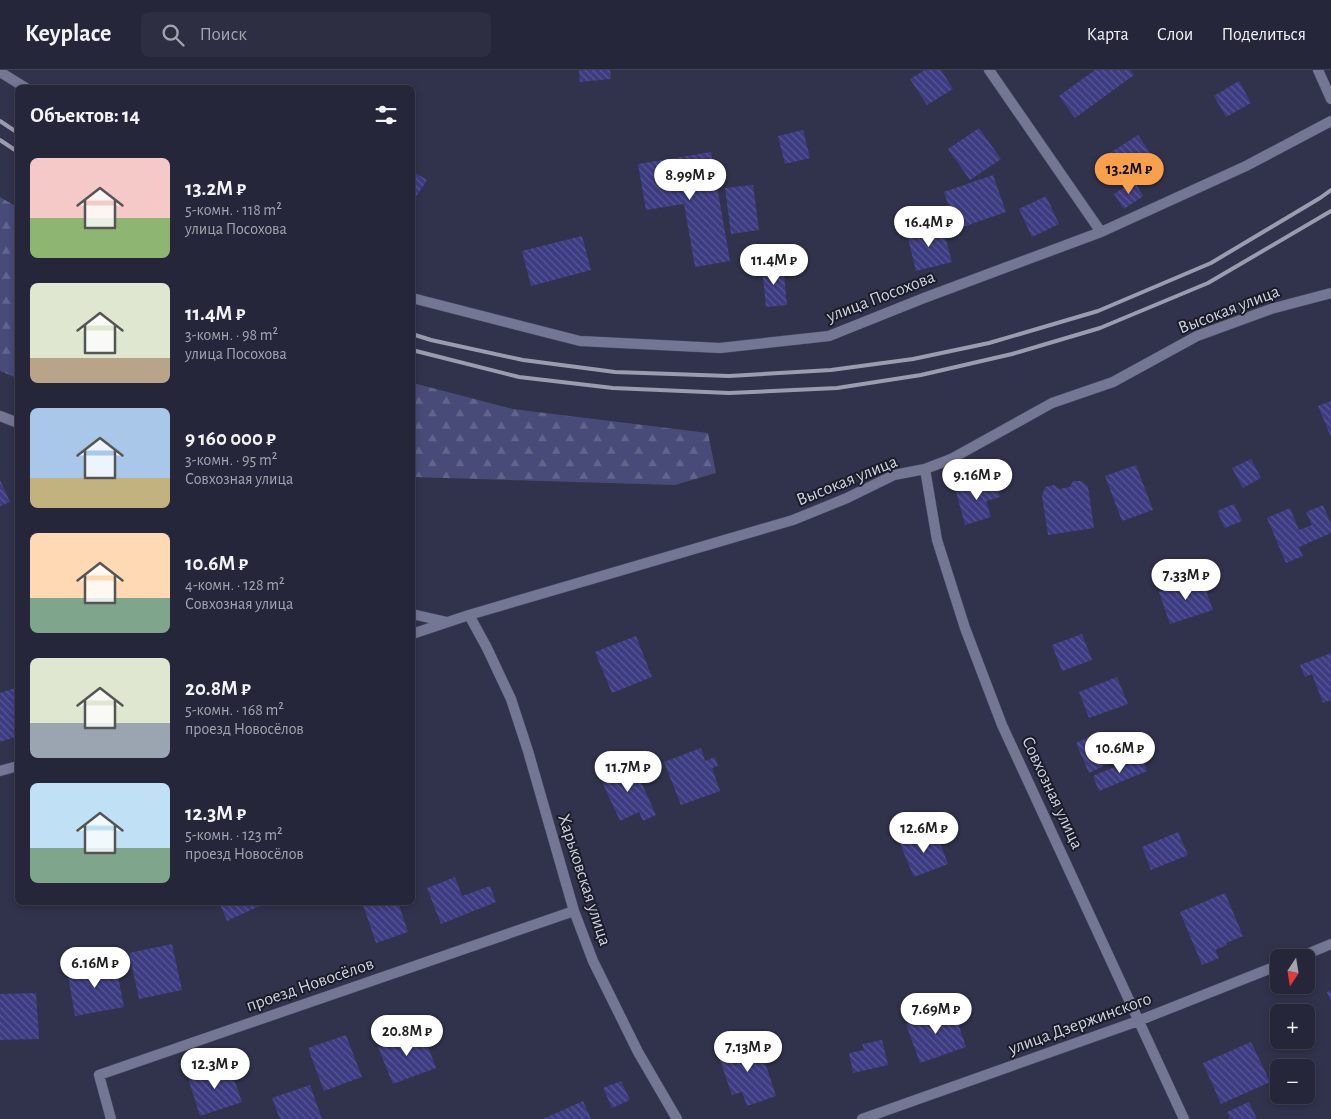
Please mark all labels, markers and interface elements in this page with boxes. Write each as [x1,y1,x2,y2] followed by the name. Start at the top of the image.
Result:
[141,12,491,57] search box
[159,21,187,49] icon: search
[25,22,111,46] text: Keyplace
[199,25,247,44] text: Поиск
[1087,26,1129,44] text: Карта
[1157,26,1193,44] text: Слои
[1221,26,1306,44] text: Поделиться
[372,101,400,129] icon: filters
[30,105,140,126] text: Объектов: 14
[1083,152,1175,195] pin: 13.2M ₽
[644,158,736,201] pin: 8.99M ₽
[1106,161,1152,177] text: 13.2M ₽
[665,167,715,183] text: 8.99M ₽
[70,178,130,238] icon: home
[185,178,246,199] text: 13.2M ₽
[185,202,282,218] text: 5-комн. · 118 m²
[883,206,975,248] pin: 16.4M ₽
[905,214,953,230] text: 16.4M ₽
[185,221,287,237] text: улица Посохова
[728,244,820,286] pin: 11.4M ₽
[751,252,797,268] text: 11.4M ₽
[823,268,938,326] street label: улица Посохова
[1176,282,1282,338] street label: Высокая улица
[70,303,130,363] icon: home
[185,303,245,324] text: 11.4M ₽
[185,327,278,343] text: 3-комн. · 98 m²
[185,346,287,362] text: улица Посохова
[70,428,130,488] icon: home
[185,428,276,449] text: 9 160 000 ₽
[185,452,277,468] text: 3-комн. · 95 m²
[794,453,900,509] street label: Высокая улица
[931,458,1023,501] pin: 9.16M ₽
[953,467,1001,483] text: 9.16M ₽
[185,471,293,487] text: Совхозная улица
[70,553,130,613] icon: home
[185,553,248,574] text: 10.6M ₽
[1140,558,1232,601] pin: 7.33M ₽
[1162,567,1210,583] text: 7.33M ₽
[185,577,285,593] text: 4-комн. · 128 m²
[185,596,293,612] text: Совхозная улица
[70,678,130,738] icon: home
[185,678,251,699] text: 20.8M ₽
[185,702,284,718] text: 5-комн. · 168 m²
[185,721,304,737] text: проезд Новосёлов
[1074,732,1166,774] pin: 10.6M ₽
[1018,734,1086,852] street label: Совхозная улица
[1096,740,1144,756] text: 10.6M ₽
[582,750,674,793] pin: 11.7M ₽
[606,759,650,775] text: 11.7M ₽
[70,803,130,863] icon: home
[185,803,246,824] text: 12.3M ₽
[554,812,614,948] street label: Харьковская улица
[878,812,970,854] pin: 12.6M ₽
[900,820,948,836] text: 12.6M ₽
[185,827,283,843] text: 5-комн. · 123 m²
[185,846,304,862] text: проезд Новосёлов
[49,946,141,989] pin: 6.16M ₽
[1270,949,1315,994] north arrow
[1270,949,1315,1104] map controls
[71,955,119,971] text: 6.16M ₽
[244,955,376,1015] street label: проезд Новосёлов
[1005,990,1154,1059] street label: улица Дзержинского
[890,992,982,1035] pin: 7.69M ₽
[912,1001,960,1017] text: 7.69M ₽
[1270,1004,1315,1049] button: +
[361,1014,453,1057] pin: 20.8M ₽
[382,1023,432,1039] text: 20.8M ₽
[702,1030,794,1073] pin: 7.13M ₽
[725,1039,771,1055] text: 7.13M ₽
[169,1048,261,1090] pin: 12.3M ₽
[192,1056,238,1072] text: 12.3M ₽
[1270,1059,1315,1104] button: −

